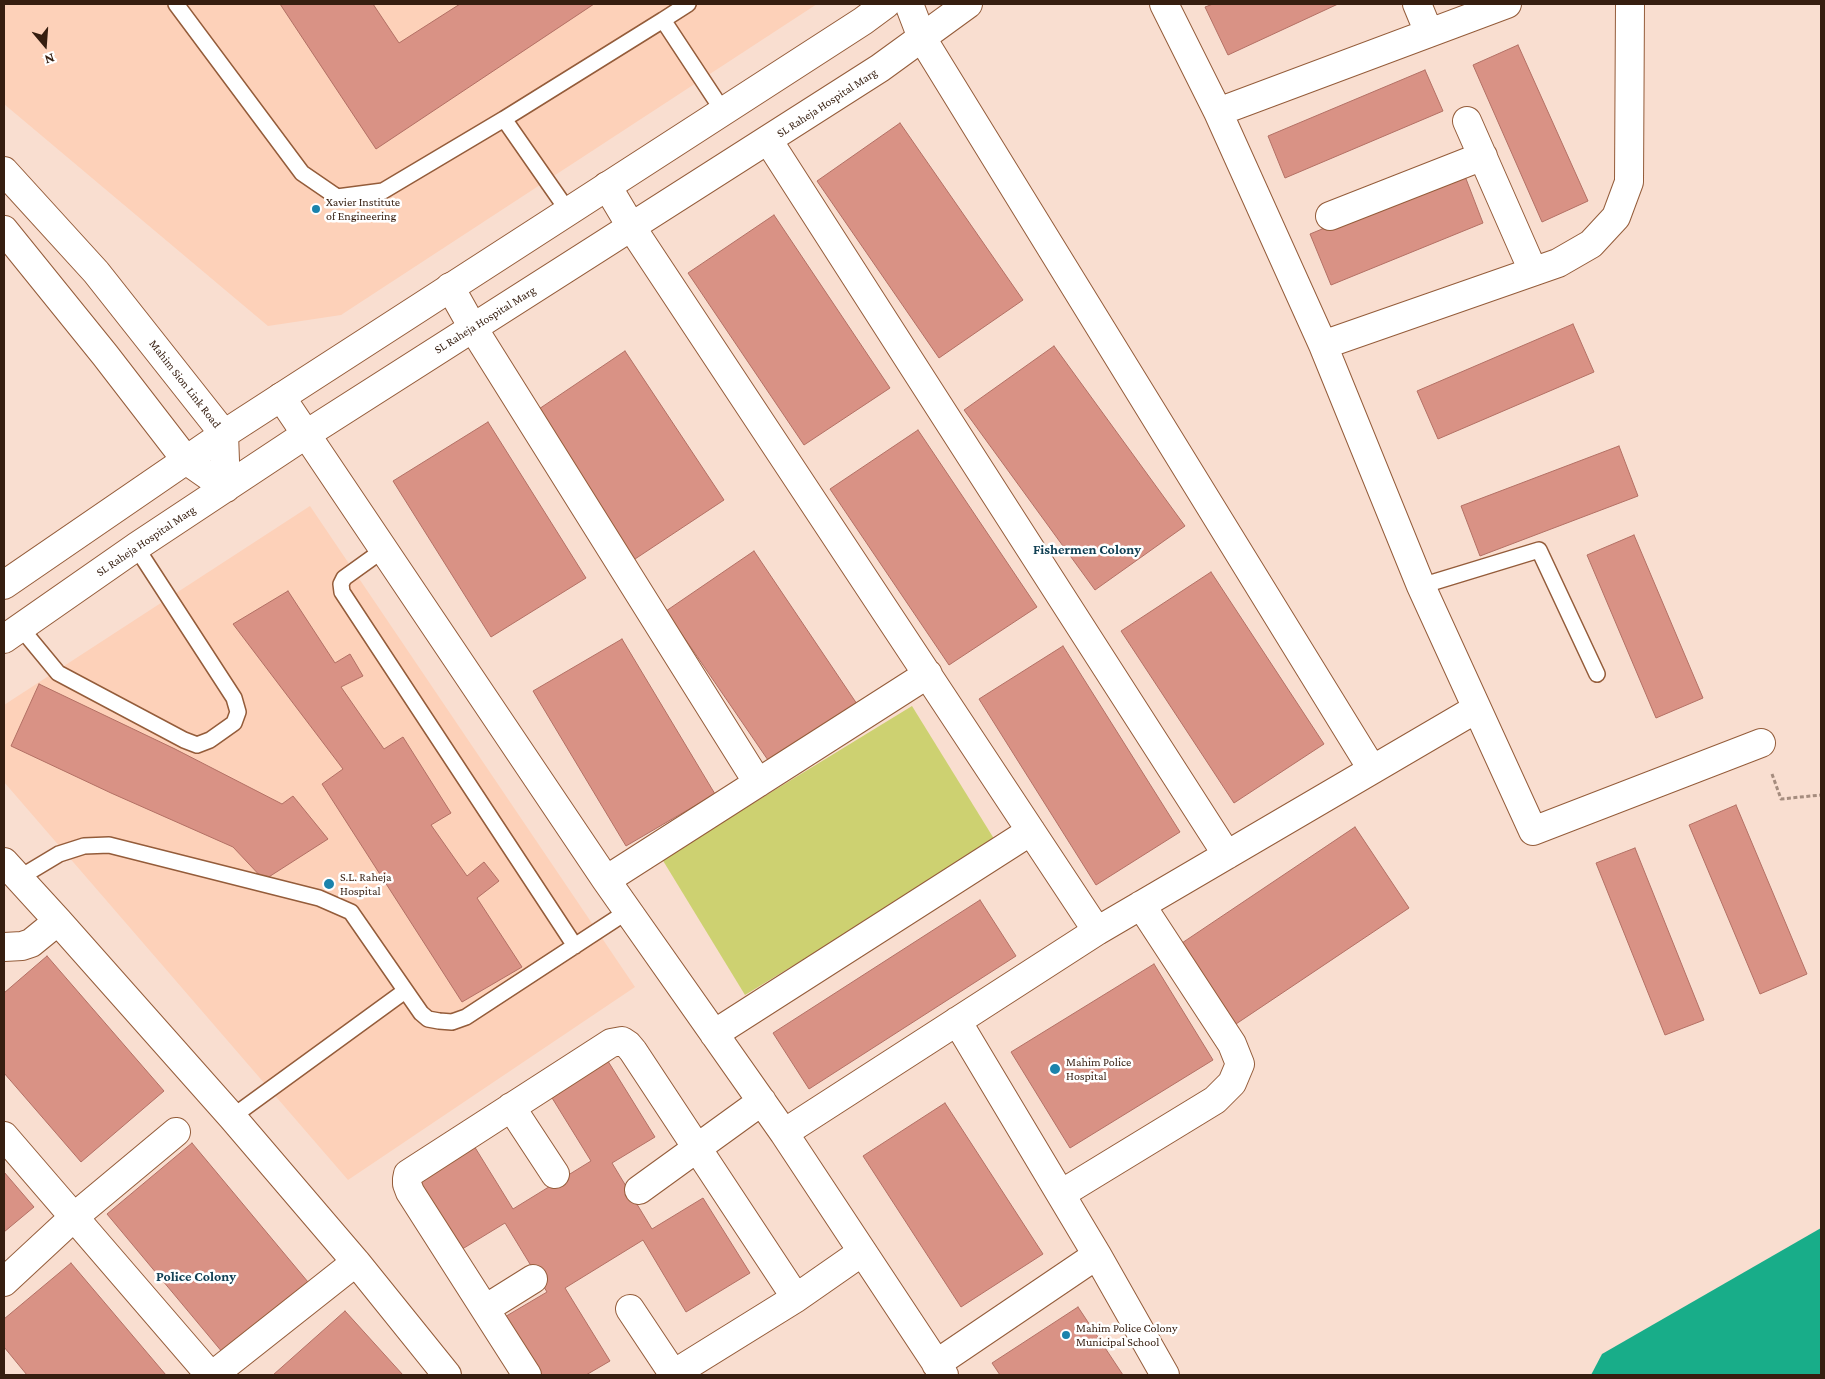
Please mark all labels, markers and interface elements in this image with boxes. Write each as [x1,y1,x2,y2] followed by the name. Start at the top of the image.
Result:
[20,20,70,70] north arrow
[43,50,57,68] text: N
[774,65,880,141] street label: SL Raheja Hospital Marg
[326,195,400,223] place label: Xavier Institute of Engineering
[310,203,322,215] marker: Xavier Institute of Engineering
[432,283,538,357] street label: SL Raheja Hospital Marg
[146,337,224,431] street label: Mahim Sion Link Road
[94,502,198,580] street label: SL Raheja Hospital Marg
[1033,542,1141,558] district label: Fishermen Colony
[340,870,392,898] place label: S.L. Raheja Hospital
[322,877,336,891] marker: S.L. Raheja Hospital
[1066,1055,1131,1083] place label: Mahim Police Hospital
[1048,1062,1062,1076] marker: Mahim Police Hospital
[156,1269,236,1285] district label: Police Colony
[1076,1321,1178,1349] place label: Mahim Police Colony Municipal School
[1060,1329,1072,1341] marker: Mahim Police Colony Municipal School

